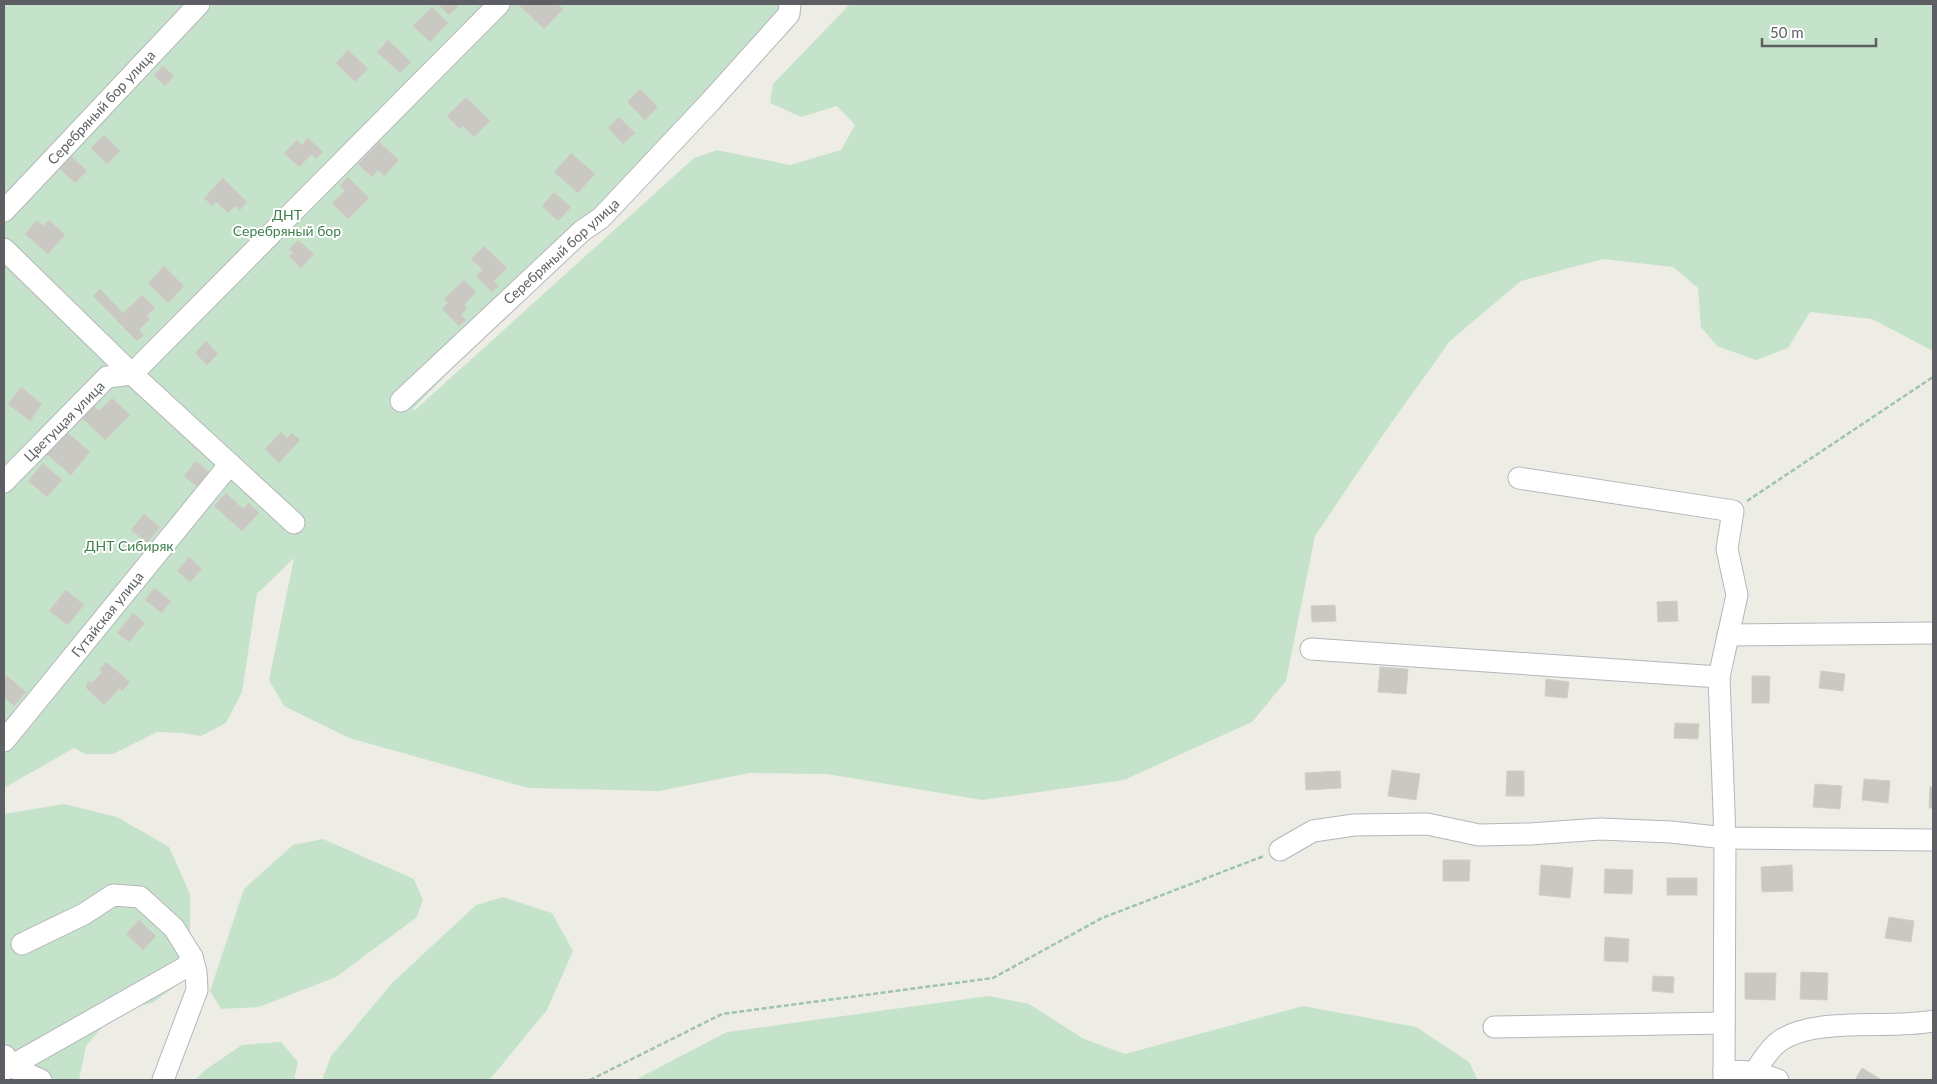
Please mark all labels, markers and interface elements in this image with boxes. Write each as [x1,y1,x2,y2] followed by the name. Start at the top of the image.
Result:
[1762,15,1876,47] scale bar
[1770,23,1804,41] text: 50 m
[44,46,158,168] street label: Серебряный бор улица
[500,194,622,308] street label: Серебряный бор улица
[233,206,341,239] park label: ДНТ Серебряный бор
[20,377,108,465] street label: Цветущая улица
[84,537,174,554] park label: ДНТ Сибиряк
[67,568,147,660] street label: Гутайская улица

